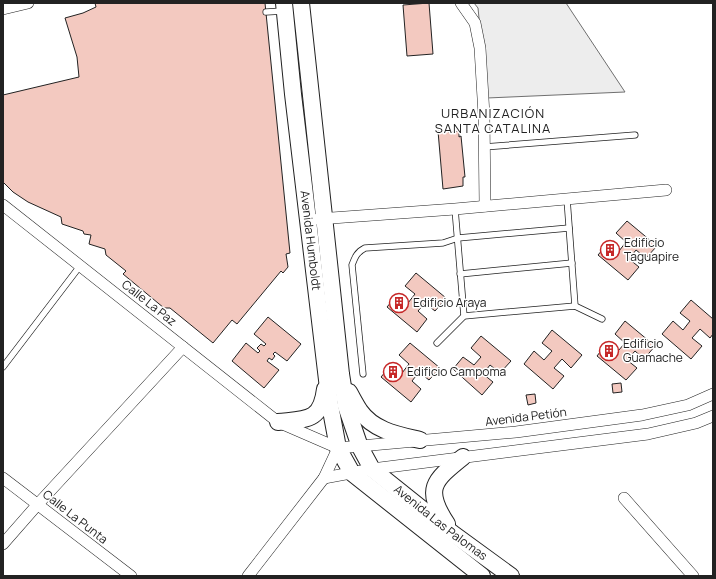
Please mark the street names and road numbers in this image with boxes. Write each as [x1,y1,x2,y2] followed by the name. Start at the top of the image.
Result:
[297,190,325,292] street label: Avenida Humboldt
[118,276,180,329] street label: Calle La Paz
[484,403,568,430] street label: Avenida Petión
[390,481,491,564] street label: Avenida Las Palomas
[39,486,111,547] street label: Calle La Punta

